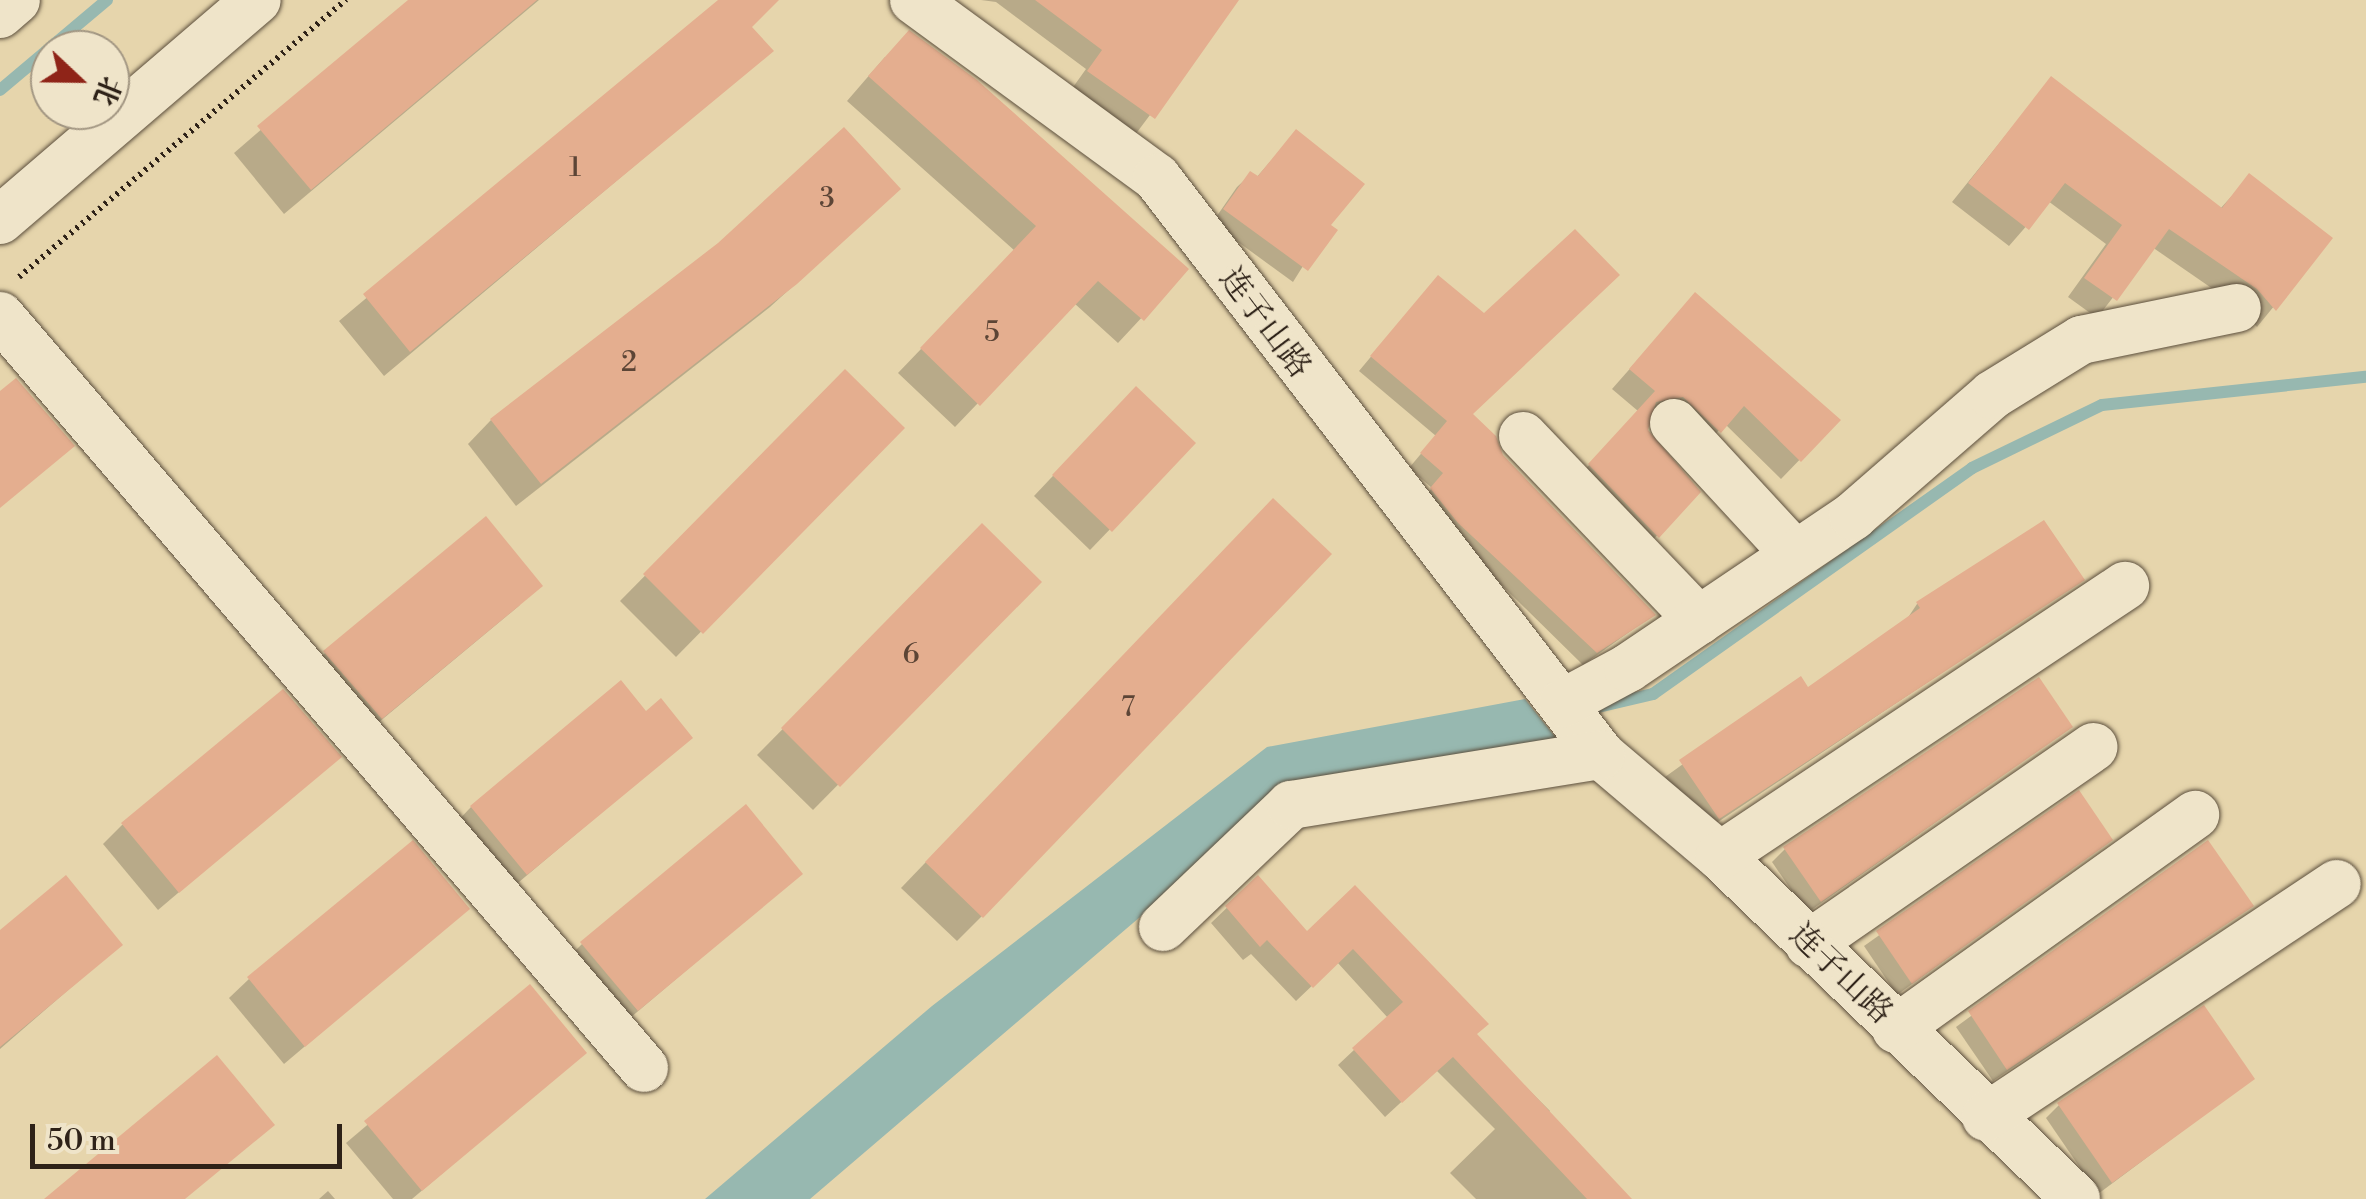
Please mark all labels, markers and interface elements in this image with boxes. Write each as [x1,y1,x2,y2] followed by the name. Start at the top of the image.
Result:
[30,30,130,130] north arrow
[85,71,128,110] text: 北
[569,151,581,185] house number: 1
[819,182,835,216] house number: 3
[1211,260,1319,386] street label: 连子山路
[984,316,1000,350] house number: 5
[621,346,637,380] house number: 2
[903,638,919,672] house number: 6
[1121,691,1135,725] house number: 7
[1782,916,1900,1032] street label: 连子山路
[35,1104,348,1166] scale bar
[47,1122,116,1160] text: 50 m

